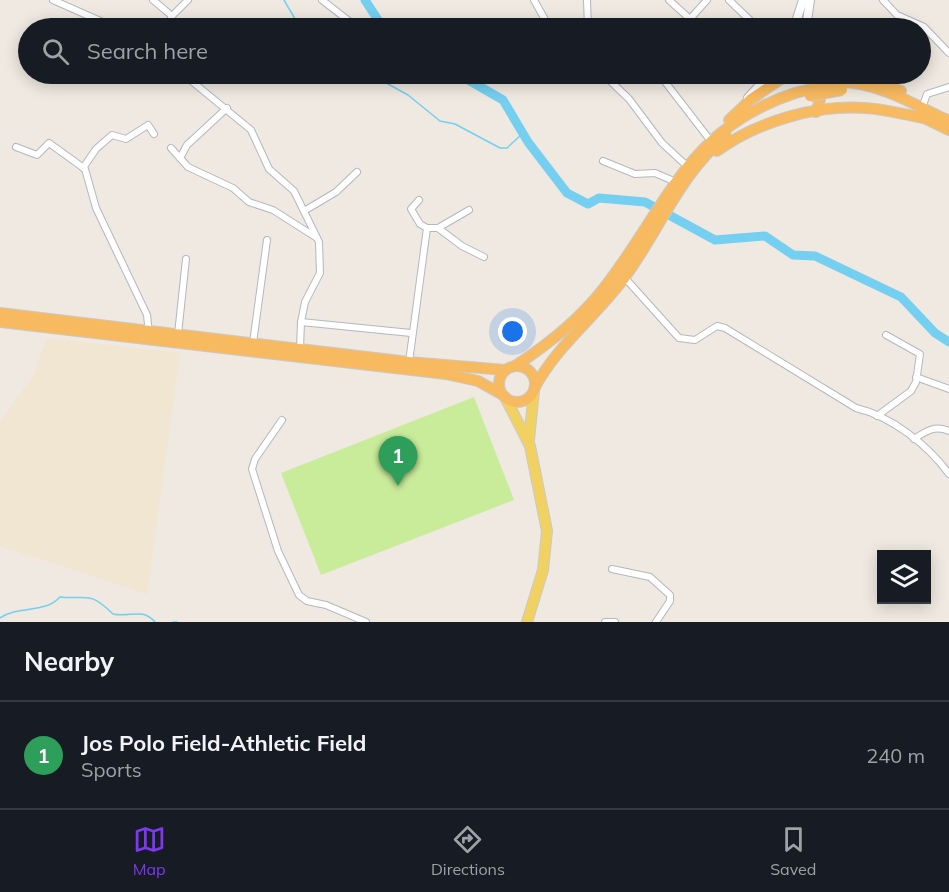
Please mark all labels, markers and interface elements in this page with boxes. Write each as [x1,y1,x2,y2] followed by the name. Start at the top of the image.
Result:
[18,18,931,84] search box
[39,35,72,68] icon: search
[87,37,208,65] text: Search here
[498,317,527,346] your location
[378,436,418,486] pin: 1
[877,550,931,604] map controls
[877,550,931,604] button: layers
[24,645,114,678] text: Nearby
[81,729,366,757] text: Jos Polo Field-Athletic Field
[38,743,50,768] text: 1
[866,743,925,768] text: 240 m
[81,757,142,782] text: Sports
[133,823,166,879] tab: Map
[431,823,505,879] tab: Directions
[770,823,816,879] tab: Saved

